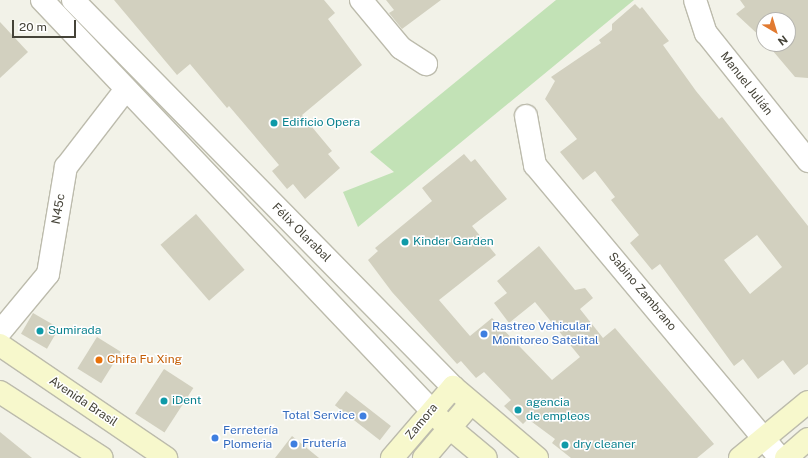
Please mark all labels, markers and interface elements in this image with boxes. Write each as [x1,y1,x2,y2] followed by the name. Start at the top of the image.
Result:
[14,12,78,38] scale bar
[756,12,796,52] north arrow
[19,20,47,34] text: 20 m
[776,33,790,48] text: N
[717,50,775,118] street label: Manuel Julián
[282,116,360,130] place label: Edificio Opera
[269,118,279,128] marker: Edificio Opera
[49,193,69,225] street label: N45c
[269,201,333,265] street label: Félix Olarabal
[413,235,494,249] place label: Kinder Garden
[400,237,410,247] marker: Kinder Garden
[605,250,679,334] street label: Sabino Zambrano
[492,320,599,348] place label: Rastreo Vehicular Monitoreo Satelital
[48,324,101,338] place label: Sumirada
[35,326,45,336] marker: Sumirada
[479,329,489,339] marker: Rastreo Vehicular Monitoreo Satelital
[107,353,182,367] place label: Chifa Fu Xing
[94,355,104,365] marker: Chifa Fu Xing
[46,374,120,430] street label: Avenida Brasil
[172,394,201,408] place label: iDent
[159,396,169,406] marker: iDent
[526,396,590,424] place label: agencia de empleos
[403,401,441,443] street label: Zamora
[513,405,523,415] marker: agencia de empleos
[282,409,355,423] place label: Total Service
[358,411,368,421] marker: Total Service
[223,424,278,452] place label: Ferretería Plomeria
[210,433,220,443] marker: Ferretería Plomeria
[302,437,346,451] place label: Frutería
[573,438,636,452] place label: dry cleaner
[289,439,299,449] marker: Frutería
[560,440,570,450] marker: dry cleaner

